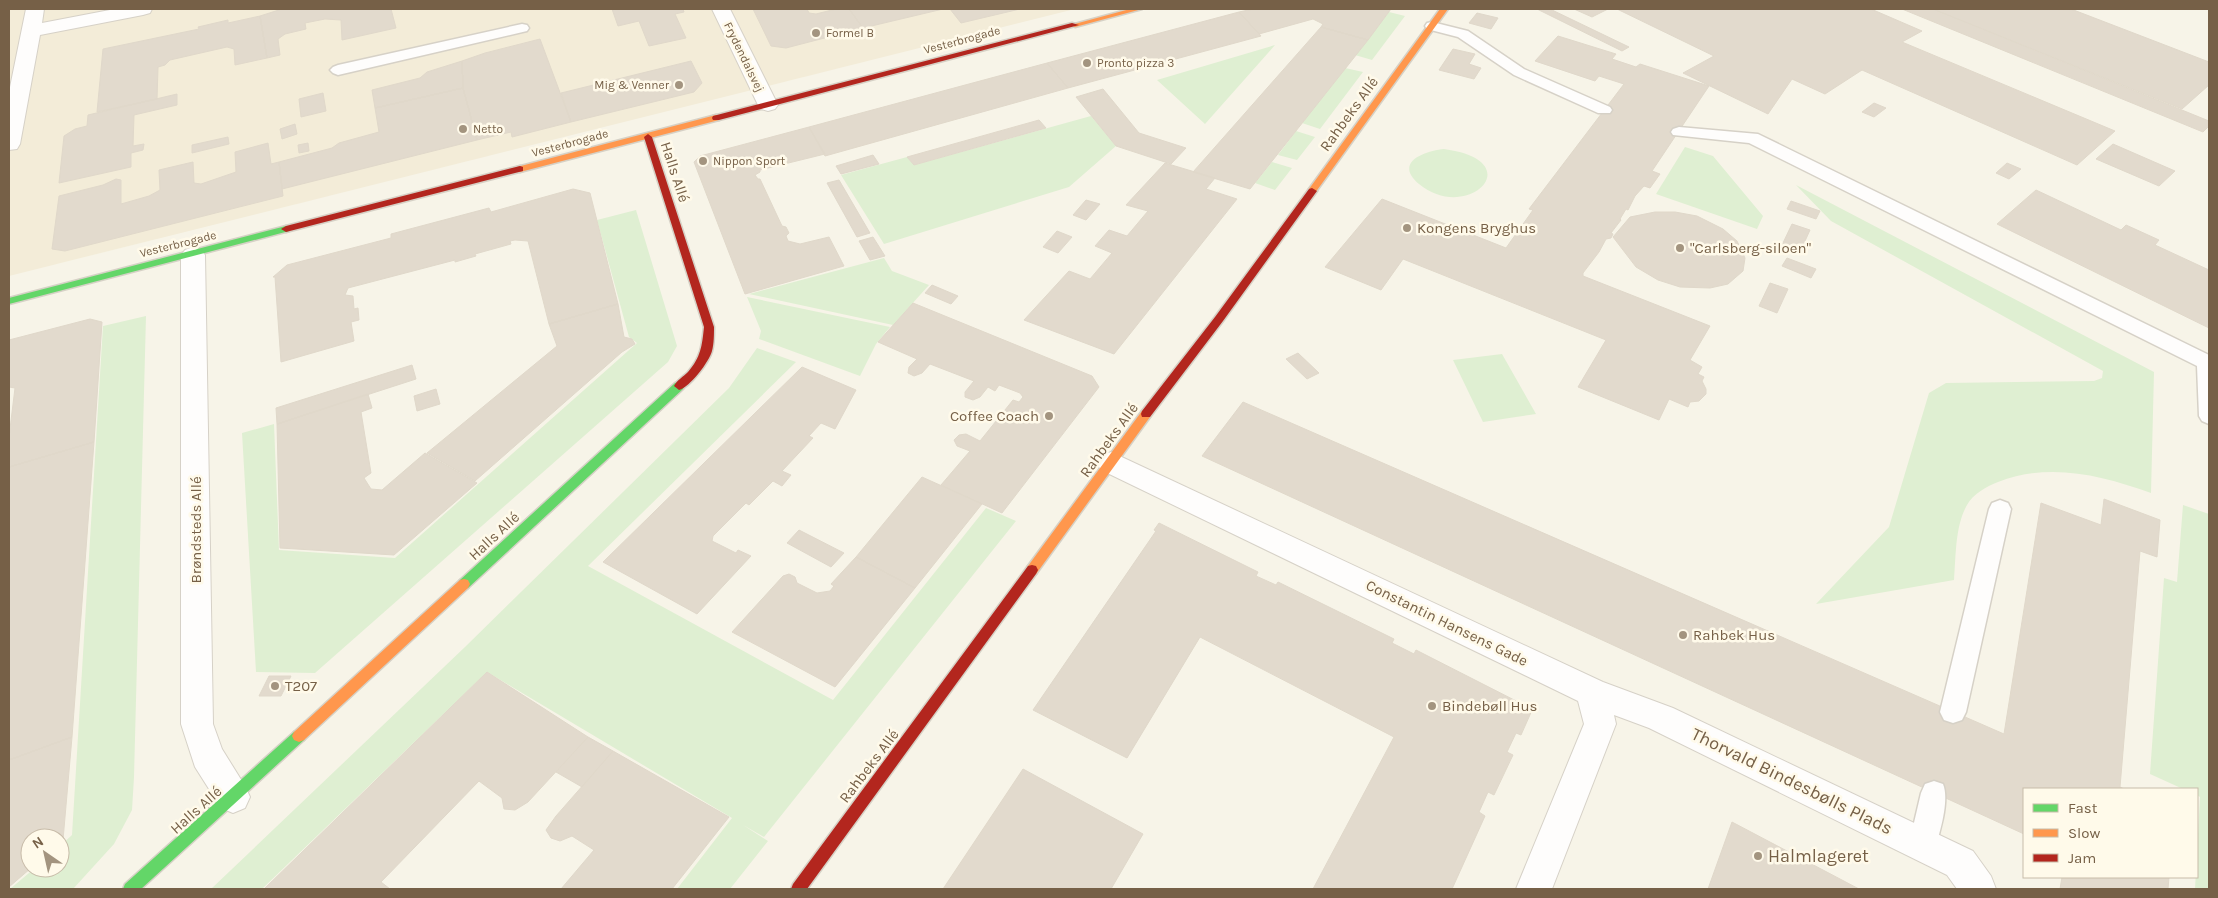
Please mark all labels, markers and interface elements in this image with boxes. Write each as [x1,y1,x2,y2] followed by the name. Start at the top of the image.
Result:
[721,20,767,94] street label: Frydendalsvej
[922,23,1002,57] street label: Vesterbrogade
[826,26,874,40] place label: Formel B
[810,27,822,39] marker: Formel B
[1097,56,1174,70] place label: Pronto pizza 3
[1081,57,1093,69] marker: Pronto pizza 3
[1316,73,1382,155] street label: Rahbeks Allé
[594,78,670,92] place label: Mig & Venner
[673,79,685,91] marker: Mig & Venner
[473,122,503,136] place label: Netto
[457,123,469,135] marker: Netto
[530,126,610,160] street label: Vesterbrogade
[657,139,693,205] street label: Halls Allé
[713,154,786,168] place label: Nippon Sport
[697,155,709,167] marker: Nippon Sport
[1417,219,1536,237] place label: Kongens Bryghus
[1401,222,1413,234] marker: Kongens Bryghus
[138,228,218,260] street label: Vesterbrogade
[1690,239,1811,257] place label: "Carlsberg-siloen"
[1674,242,1686,254] marker: "Carlsberg-siloen"
[1076,399,1142,481] street label: Rahbeks Allé
[950,407,1039,425] place label: Coffee Coach
[1043,410,1055,422] marker: Coffee Coach
[187,476,205,584] street label: Brøndsteds Allé
[465,508,523,564] street label: Halls Allé
[1363,576,1531,670] street label: Constantin Hansens Gade
[1693,626,1775,644] place label: Rahbek Hus
[1677,629,1689,641] marker: Rahbek Hus
[285,677,317,695] place label: T207
[269,680,281,692] marker: T207
[1442,697,1537,715] place label: Bindebøll Hus
[1426,700,1438,712] marker: Bindebøll Hus
[1688,723,1896,839] street label: Thorvald Bindesbølls Plads
[835,726,903,806] street label: Rahbeks Allé
[167,782,225,838] street label: Halls Allé
[2023,788,2198,878] legend
[2068,799,2098,817] text: Fast
[2068,824,2100,842] text: Slow
[20,828,70,878] north arrow
[29,833,47,852] text: N
[1768,845,1869,867] place label: Halmlageret
[2068,849,2096,867] text: Jam
[1752,850,1764,862] marker: Halmlageret

